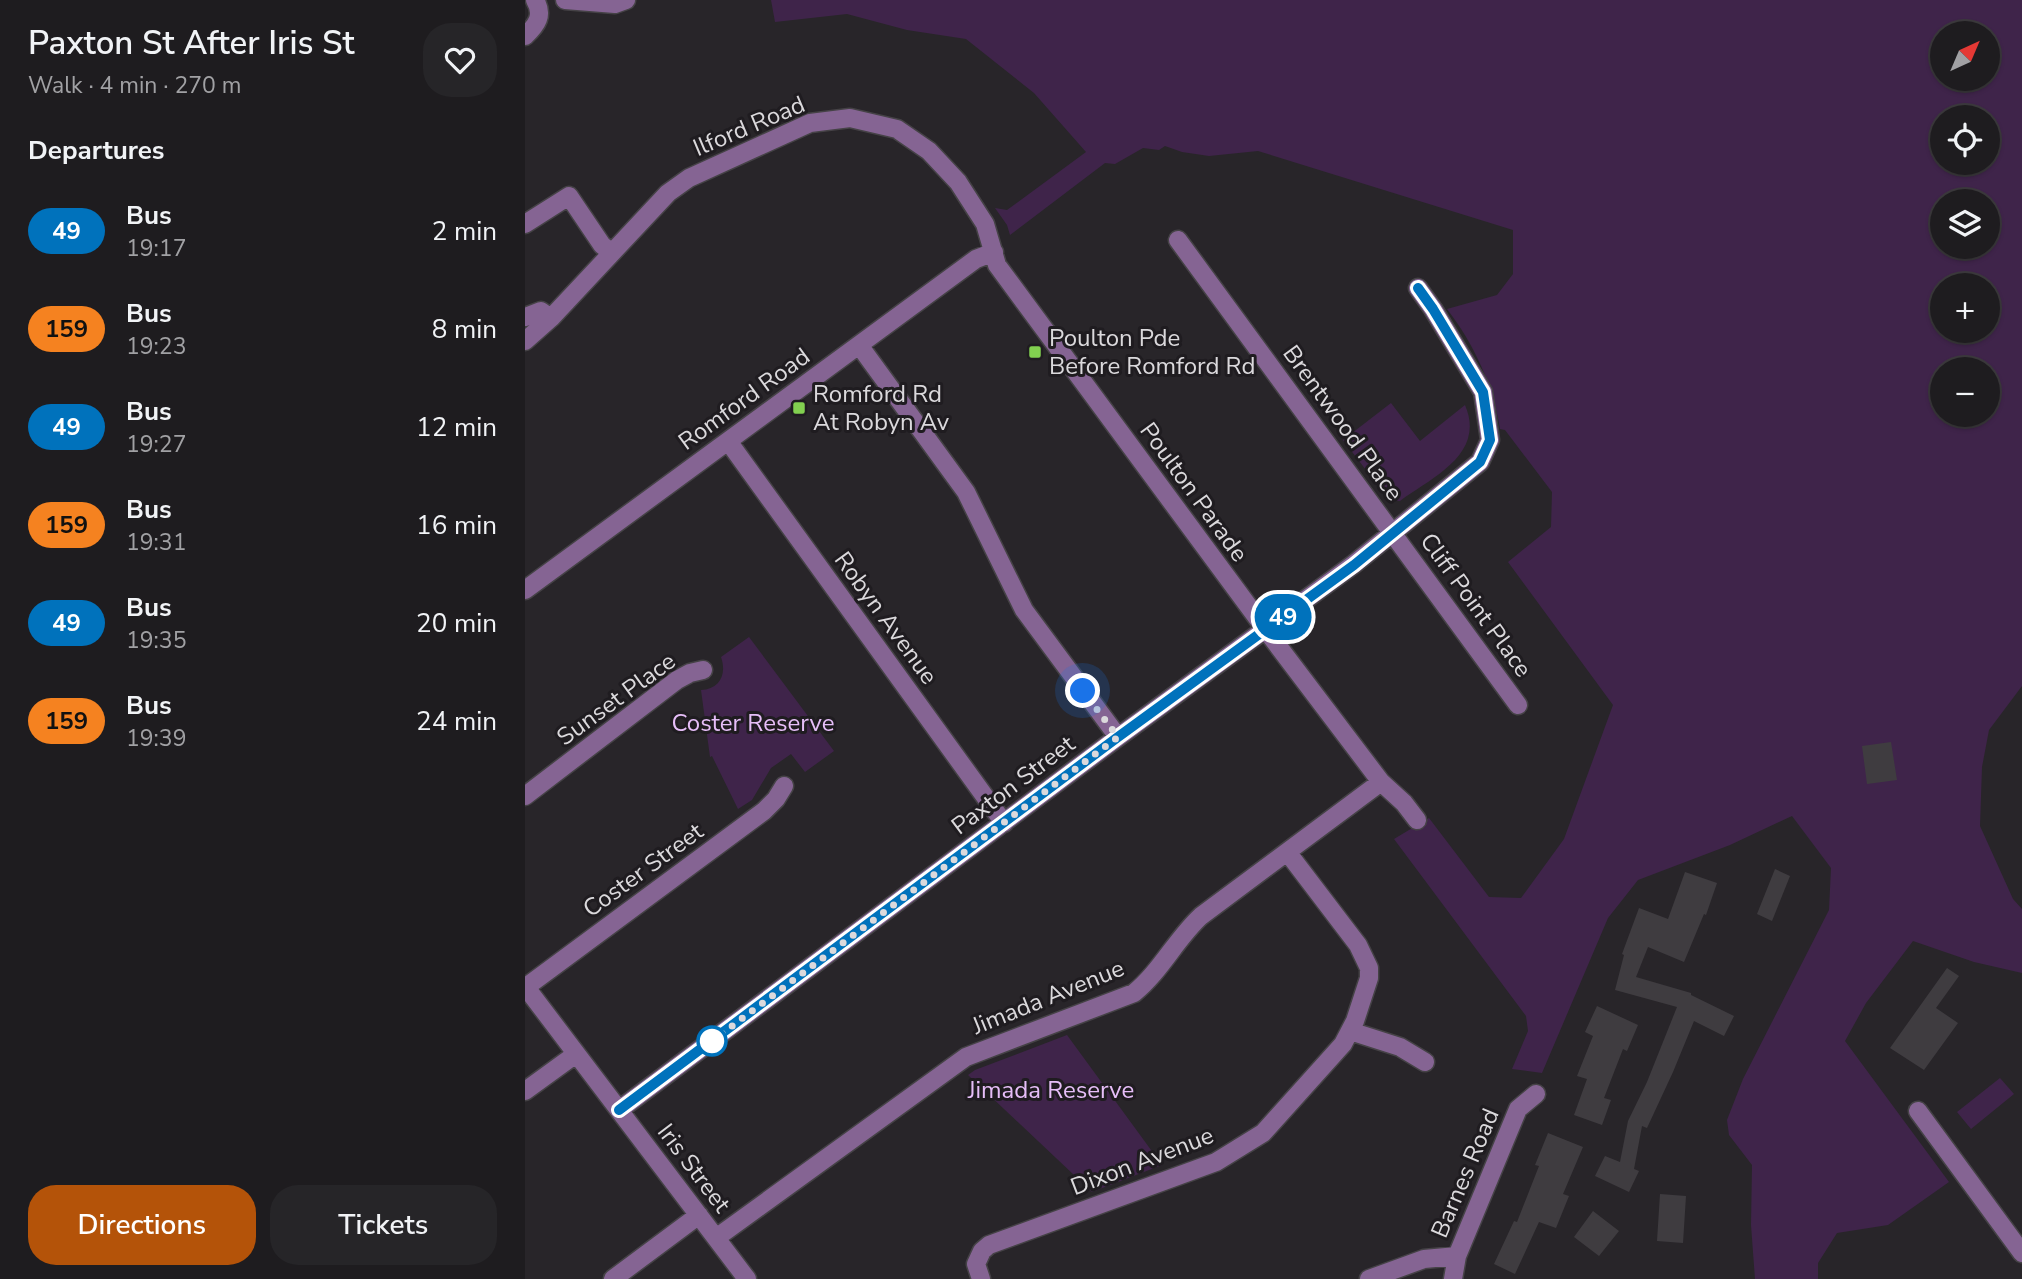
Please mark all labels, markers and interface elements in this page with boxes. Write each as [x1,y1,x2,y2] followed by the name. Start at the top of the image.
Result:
[28,21,355,66] text: Paxton St After Iris St
[1930,21,2000,91] north arrow
[1930,21,2000,427] map controls
[423,23,497,97] button: heart
[28,70,241,101] text: Walk · 4 min · 270 m
[688,88,810,164] street label: Ilford Road
[1930,105,2000,175] button: locate
[28,133,164,168] text: Departures
[1930,189,2000,259] button: layers
[126,198,172,233] text: Bus
[432,214,497,249] text: 2 min
[52,215,81,247] text: 49
[126,233,186,264] text: 19:17
[1930,273,2000,343] button: +
[126,296,172,331] text: Bus
[432,312,497,347] text: 8 min
[45,313,88,345] text: 159
[1049,322,1255,382] place label: Poulton Pde Before Romford Rd
[126,331,186,362] text: 19:23
[1276,339,1410,507] street label: Brentwood Place
[672,340,816,458] street label: Romford Road
[1027,344,1043,360] marker: Poulton Pde Before Romford Rd
[1930,357,2000,427] button: −
[813,378,950,438] place label: Romford Rd At Robyn Av
[126,394,172,429] text: Bus
[791,400,807,416] marker: Romford Rd At Robyn Av
[416,410,497,445] text: 12 min
[52,411,81,443] text: 49
[1133,416,1255,568] street label: Poulton Parade
[126,429,186,460] text: 19:27
[126,492,172,527] text: Bus
[416,508,497,543] text: 16 min
[45,509,88,541] text: 159
[1413,526,1539,684] street label: Cliff Point Place
[126,527,186,558] text: 19:31
[827,545,945,691] street label: Robyn Avenue
[126,590,172,625] text: Bus
[1251,594,1315,640] line badge: 49
[1269,601,1297,633] text: 49
[416,606,497,641] text: 20 min
[52,607,81,639] text: 49
[126,625,186,656] text: 19:35
[550,645,682,753] street label: Sunset Place
[1065,673,1100,708] your location
[126,688,172,723] text: Bus
[416,704,497,739] text: 24 min
[45,705,88,737] text: 159
[671,707,835,739] park label: Coster Reserve
[126,723,186,754] text: 19:39
[945,728,1082,842] street label: Paxton Street
[576,815,710,924] street label: Coster Street
[966,952,1129,1042] street label: Jimada Avenue
[697,1026,727,1056] unlabelled marker
[967,1074,1134,1106] park label: Jimada Reserve
[1423,1103,1507,1243] street label: Barnes Road
[650,1117,738,1219] street label: Iris Street
[1066,1119,1218,1203] street label: Dixon Avenue
[28,1185,256,1265] button: Directions
[270,1185,497,1265] button: Tickets

